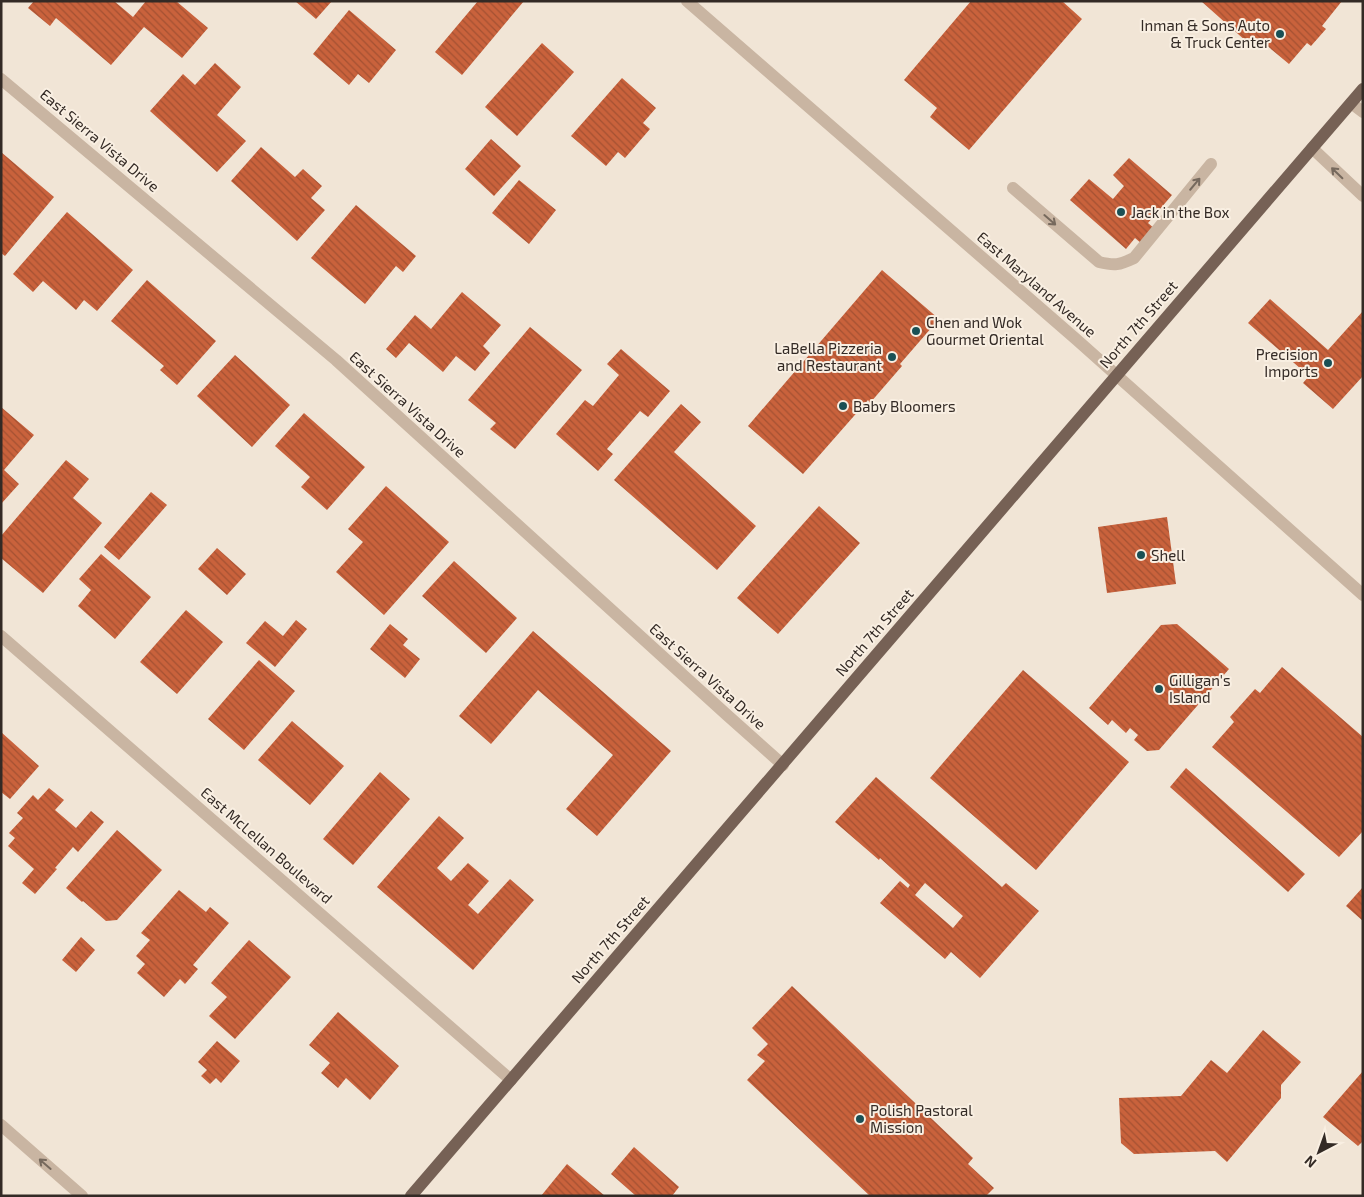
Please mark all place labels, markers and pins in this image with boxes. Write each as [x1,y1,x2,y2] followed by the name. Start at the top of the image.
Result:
[1141,16,1270,51] place label: Inman & Sons Auto & Truck Center
[1274,28,1286,40] marker: Inman & Sons Auto & Truck Center
[1131,203,1229,221] place label: Jack in the Box
[1115,206,1127,218] marker: Jack in the Box
[926,313,1044,348] place label: Chen and Wok Gourmet Oriental
[910,325,922,337] marker: Chen and Wok Gourmet Oriental
[774,339,882,374] place label: LaBella Pizzeria and Restaurant
[1256,345,1318,380] place label: Precision Imports
[886,351,898,363] marker: LaBella Pizzeria and Restaurant
[1322,357,1334,369] marker: Precision Imports
[853,397,956,415] place label: Baby Bloomers
[837,400,849,412] marker: Baby Bloomers
[1151,546,1186,564] place label: Shell
[1135,549,1147,561] marker: Shell
[1169,671,1231,706] place label: Gilligan's Island
[1153,683,1165,695] marker: Gilligan's Island
[870,1101,973,1136] place label: Polish Pastoral Mission
[854,1113,866,1125] marker: Polish Pastoral Mission

